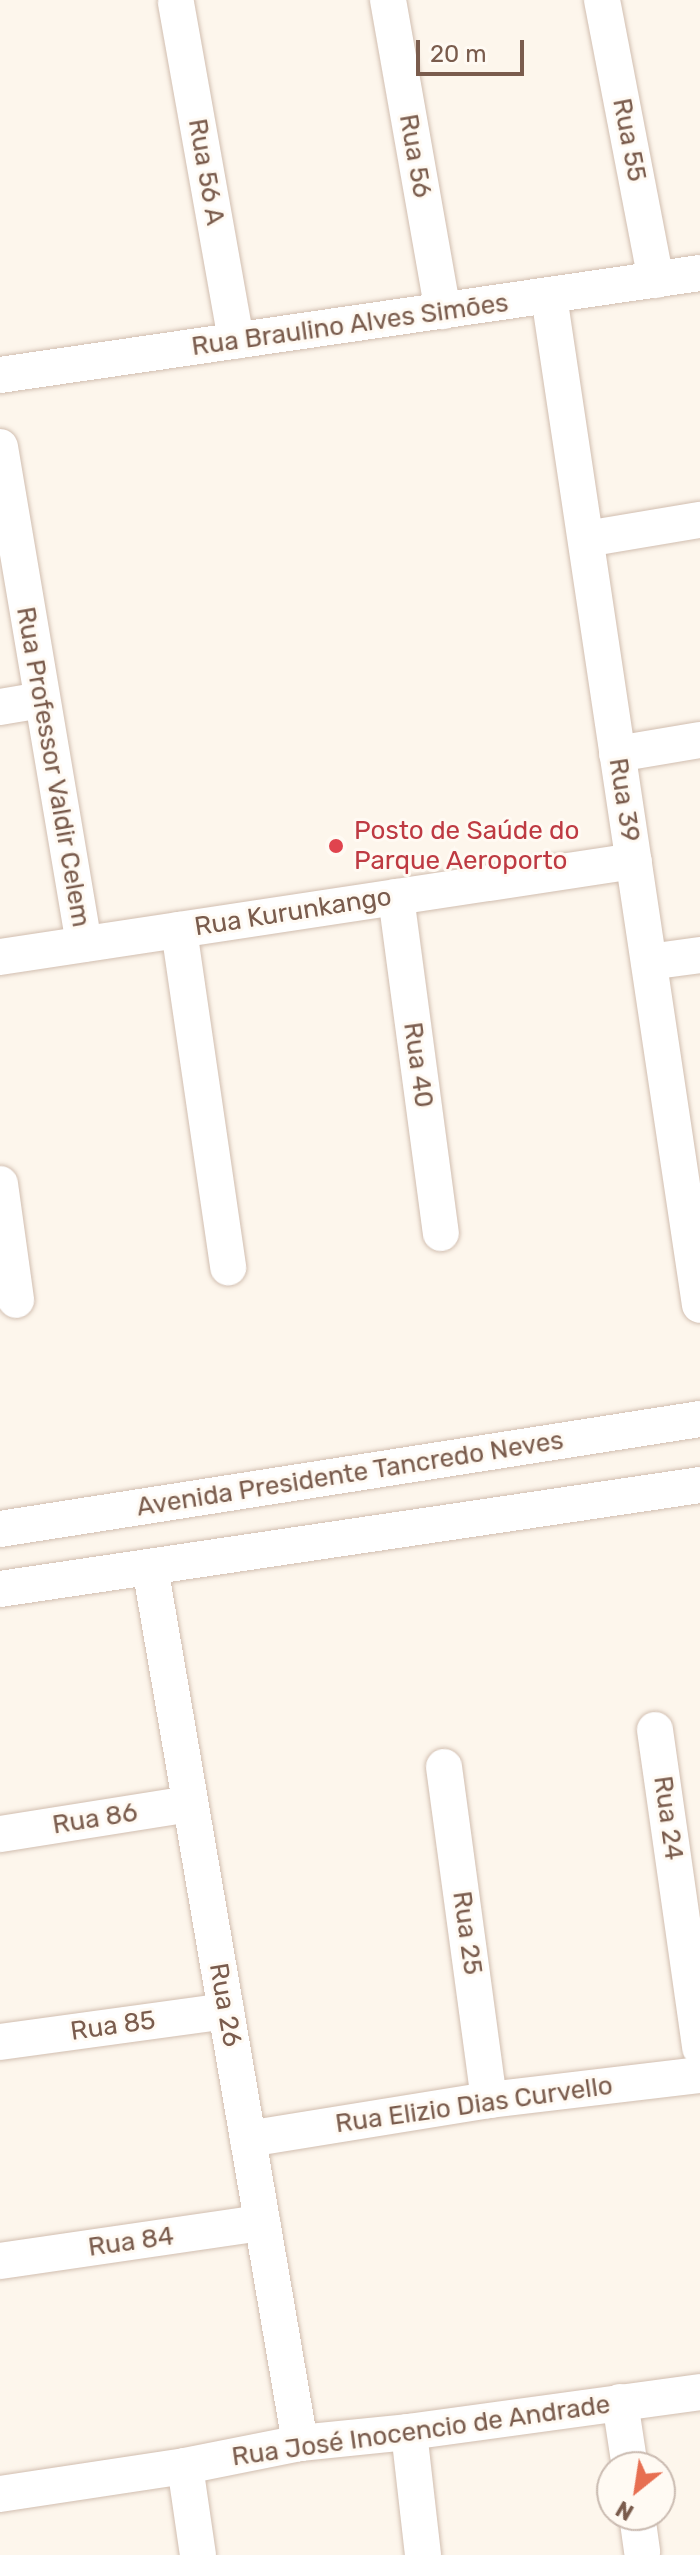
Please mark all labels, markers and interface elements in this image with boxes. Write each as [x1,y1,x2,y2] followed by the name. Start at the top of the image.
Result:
[420,24,528,74] scale bar
[430,40,487,68] text: 20 m
[606,96,652,184] street label: Rua 55
[392,112,438,200] street label: Rua 56
[181,116,231,228] street label: Rua 56 A
[189,287,511,363] street label: Rua Braulino Alves Simões
[9,603,97,931] street label: Rua Professor Valdir Celem
[602,756,646,844] street label: Rua 39
[354,815,580,876] place label: Posto de Saúde do Parque Aeroporto
[325,835,347,857] marker: Posto de Saúde do Parque Aeroporto
[192,881,394,943] street label: Rua Kurunkango
[397,1020,439,1110] street label: Rua 40
[134,1425,566,1523] street label: Avenida Presidente Tancredo Neves
[647,1774,689,1862] street label: Rua 24
[50,1797,140,1841] street label: Rua 86
[446,1889,488,1977] street label: Rua 25
[202,1961,248,2049] street label: Rua 26
[69,2005,157,2047] street label: Rua 85
[333,2070,615,2140] street label: Rua Elizio Dias Curvello
[86,2221,176,2263] street label: Rua 84
[229,2389,613,2473] street label: Rua José Inocencio de Andrade
[596,2451,676,2531] north arrow
[611,2495,638,2526] text: N

